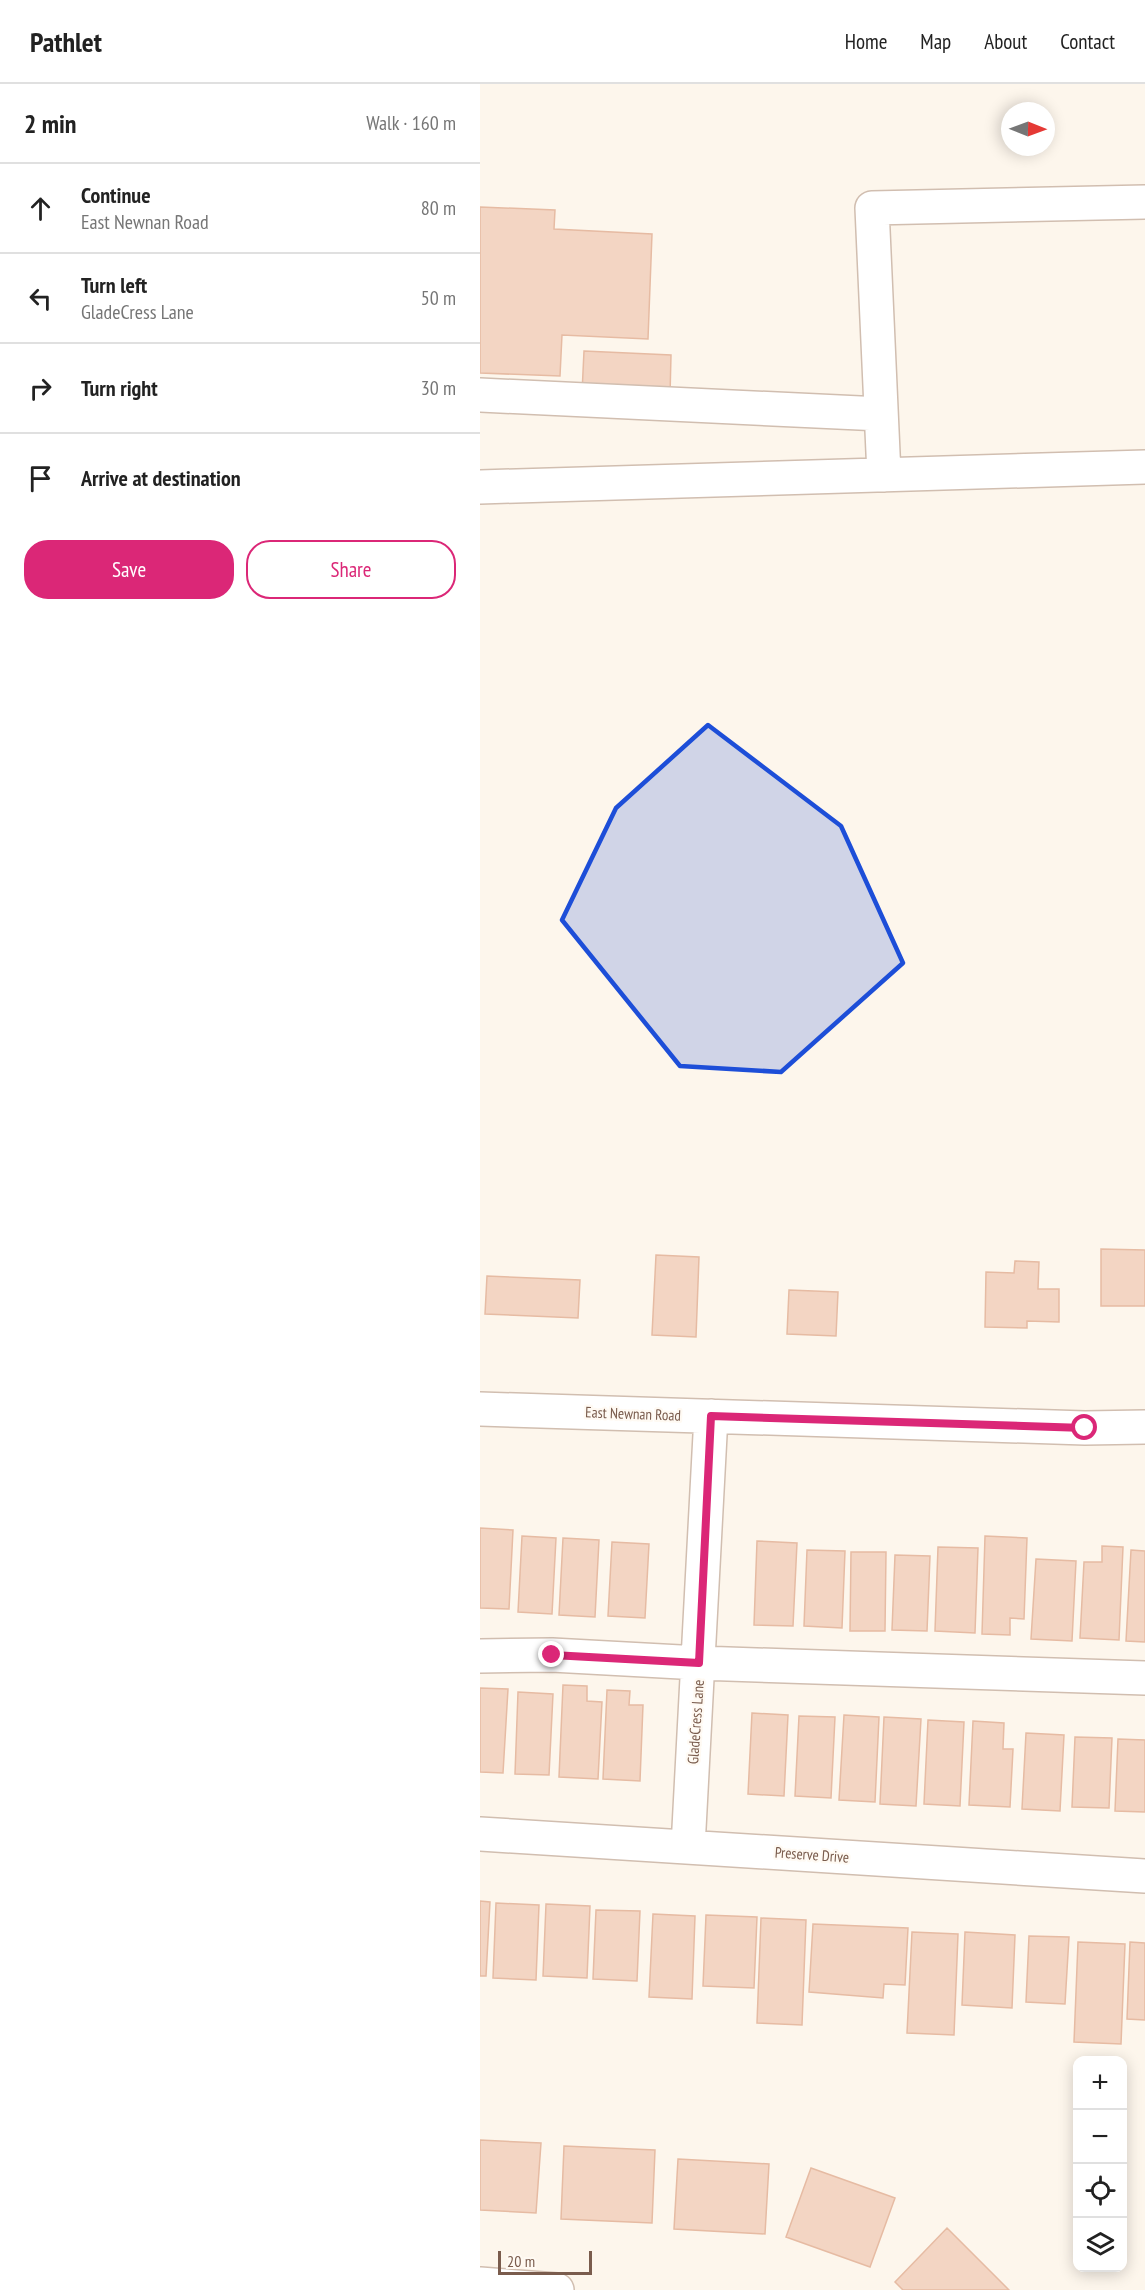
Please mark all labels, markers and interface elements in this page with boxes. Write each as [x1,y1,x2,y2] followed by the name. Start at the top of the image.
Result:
[30,23,102,60] text: Pathlet
[845,28,887,55] text: Home
[920,28,951,55] text: Map
[984,28,1027,55] text: About
[1060,28,1115,55] text: Contact
[1001,102,1055,156] north arrow
[24,107,77,140] text: 2 min
[366,110,456,136] text: Walk · 160 m
[81,181,151,209] text: Continue
[24,192,57,225] icon: ahead
[421,195,456,221] text: 80 m
[81,209,209,235] text: East Newnan Road
[81,271,147,299] text: Turn left
[24,282,57,315] icon: left
[421,285,456,311] text: 50 m
[81,299,194,325] text: GladeCress Lane
[24,372,57,405] icon: right
[81,374,158,402] text: Turn right
[421,375,456,401] text: 30 m
[24,462,57,495] icon: arrive
[81,464,241,492] text: Arrive at destination
[24,540,234,599] button: Save
[246,540,456,599] button: Share
[585,1402,681,1425] street label: East Newnan Road
[1071,1414,1097,1440] route start
[538,1641,564,1667] route end
[683,1679,708,1765] street label: GladeCress Lane
[774,1842,850,1867] street label: Preserve Drive
[1073,2056,1127,2272] map controls
[1073,2056,1127,2110] button: +
[1073,2110,1127,2164] button: −
[1073,2164,1127,2218] button: locate
[1073,2218,1127,2272] button: layers
[498,2248,592,2276] scale bar
[507,2251,535,2271] text: 20 m

